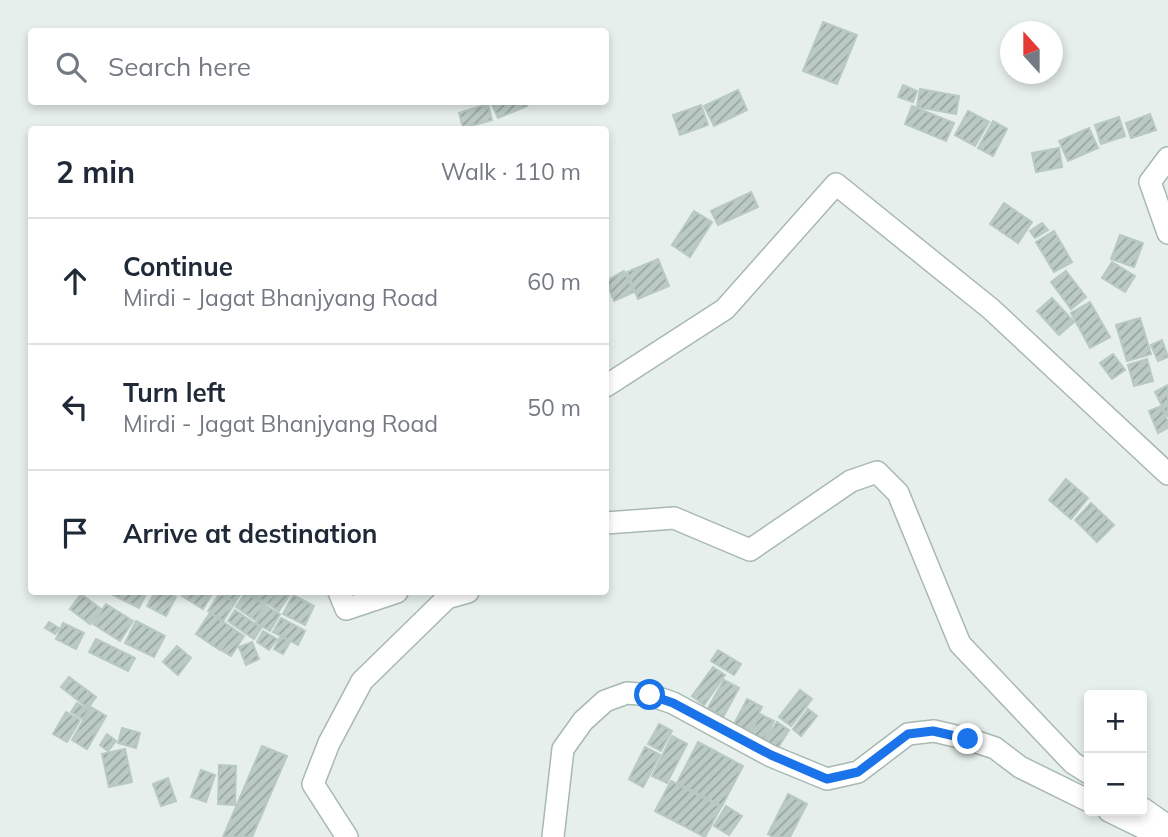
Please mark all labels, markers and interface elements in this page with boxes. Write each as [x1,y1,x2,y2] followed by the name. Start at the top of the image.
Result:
[1000,21,1063,84] north arrow
[28,28,609,105] search box
[52,48,90,86] icon: search
[108,50,251,83] text: Search here
[56,153,135,191] text: 2 min
[441,157,581,186] text: Walk · 110 m
[123,250,233,283] text: Continue
[56,262,94,300] icon: ahead
[527,267,581,296] text: 60 m
[123,283,438,312] text: Mirdi - Jagat Bhanjyang Road
[123,376,225,409] text: Turn left
[56,388,94,426] icon: left
[527,393,581,422] text: 50 m
[123,409,438,438] text: Mirdi - Jagat Bhanjyang Road
[56,514,94,552] icon: arrive
[123,517,378,550] text: Arrive at destination
[634,679,665,710] route start
[1084,690,1147,816] map controls
[1084,690,1147,753] button: +
[952,723,983,754] route end
[1084,753,1147,816] button: −

